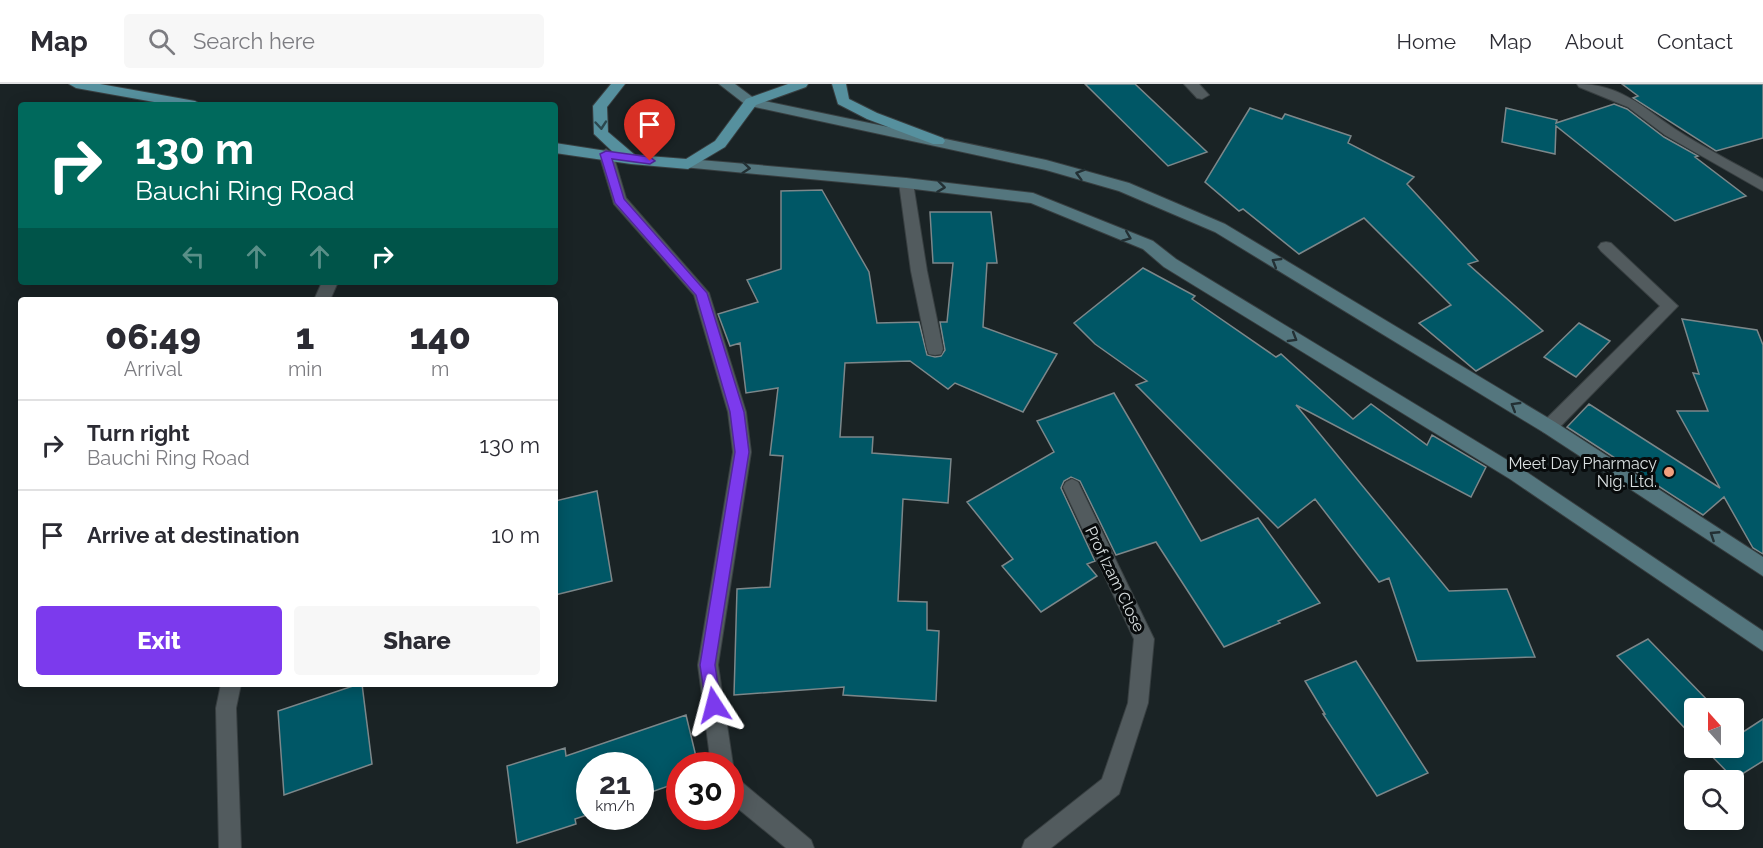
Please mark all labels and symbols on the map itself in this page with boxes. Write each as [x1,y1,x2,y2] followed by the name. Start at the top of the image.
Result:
[624,99,675,161] pin
[594,120,607,130] one-way arrow
[742,162,751,175] one-way arrow
[1075,169,1086,181] one-way arrow
[936,180,945,193] one-way arrow
[1121,230,1132,242] one-way arrow
[1272,258,1282,269] one-way arrow
[1287,331,1297,343] one-way arrow
[1511,402,1521,414] one-way arrow
[1508,454,1657,491] place label: Meet Day Pharmacy Nig. Ltd.
[1662,465,1676,479] marker: Meet Day Pharmacy Nig. Ltd.
[1081,523,1149,635] street label: Prof Izam Close
[1710,530,1720,542] one-way arrow
[682,673,746,737] position arrow
[1684,698,1744,758] north arrow
[666,752,744,830] speed limit sign: 30

